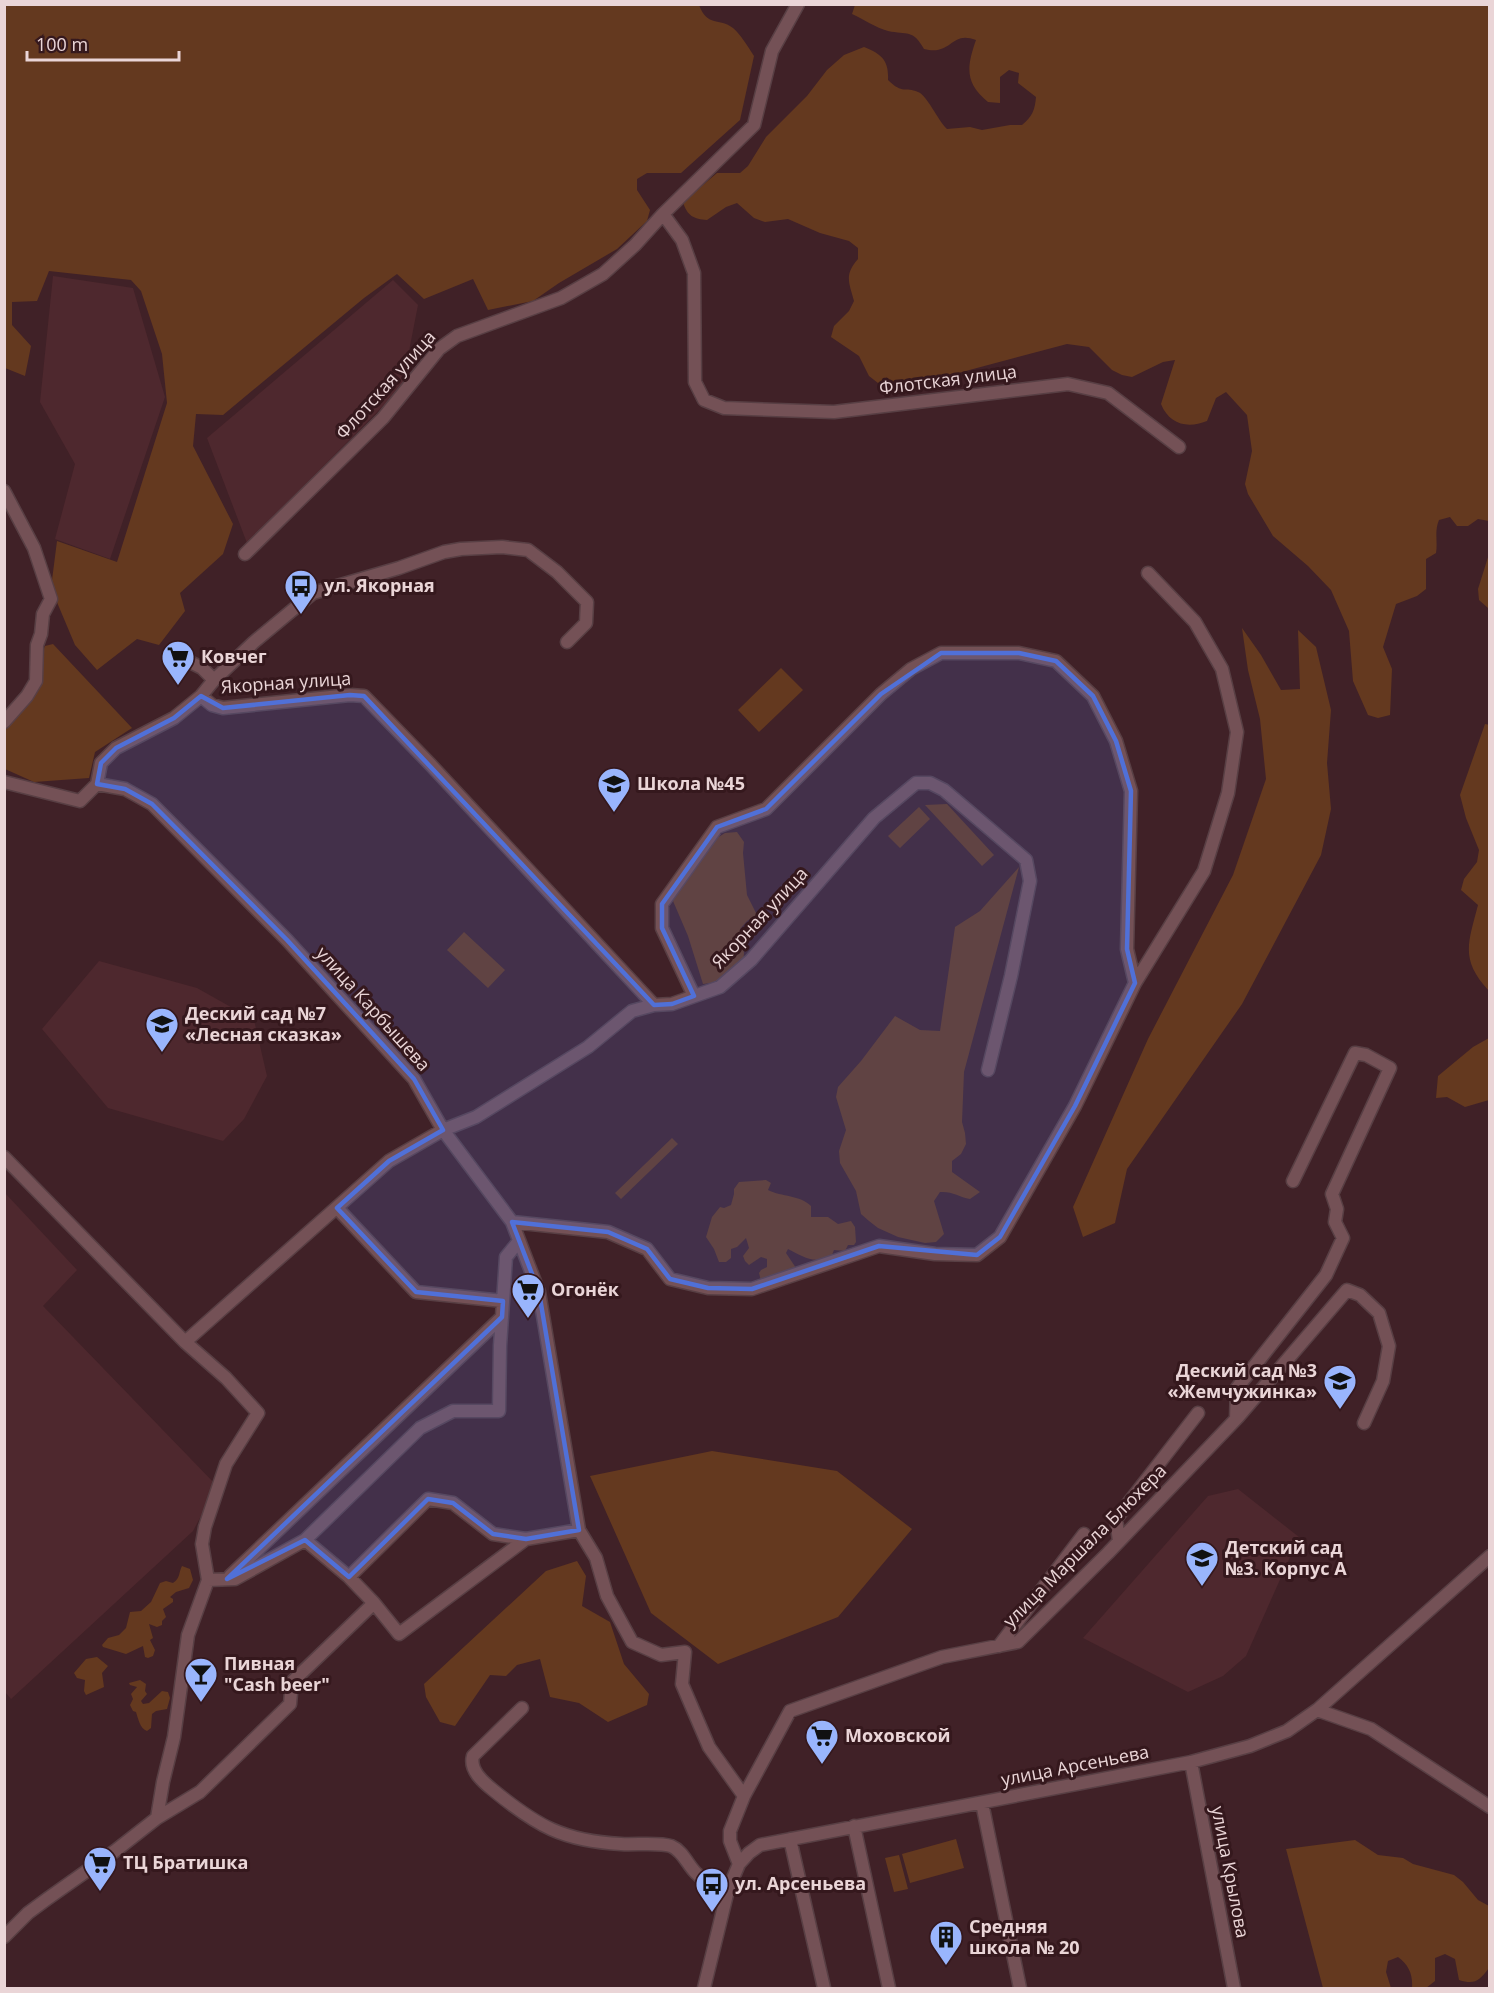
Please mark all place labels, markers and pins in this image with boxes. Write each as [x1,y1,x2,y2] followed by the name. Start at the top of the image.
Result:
[283,568,319,615] bus stop icon: ул. Якорная
[324,573,435,597] place label: ул. Якорная
[160,639,196,686] supermarket icon: Ковчег
[201,644,267,668] place label: Ковчег
[596,766,632,813] school or university icon: Школа №45
[637,771,745,795] place label: Школа №45
[185,1001,342,1046] place label: Деский сад №7 «Лесная сказка»
[144,1006,180,1053] school or university icon: Деский сад №7 «Лесная сказка»
[510,1272,546,1319] supermarket icon: Огонёк
[551,1277,620,1301] place label: Огонёк
[1167,1358,1317,1403] place label: Деский сад №3 «Жемчужинка»
[1322,1363,1358,1410] school or university icon: Деский сад №3 «Жемчужинка»
[1225,1535,1347,1580] place label: Детский сад №3. Корпус А
[1184,1540,1220,1587] school or university icon: Детский сад №3. Корпус А
[224,1651,330,1696] place label: Пивная "Cash beer"
[183,1656,219,1703] bar icon: Пивная "Cash beer"
[804,1718,840,1765] supermarket icon: Моховской
[845,1723,951,1747] place label: Моховской
[82,1845,118,1892] supermarket icon: ТЦ Братишка
[123,1850,248,1874] place label: ТЦ Братишка
[694,1866,730,1913] bus stop icon: ул. Арсеньева
[735,1871,866,1895] place label: ул. Арсеньева
[969,1914,1080,1959] place label: Средняя школа № 20
[928,1919,964,1966] building icon: Средняя школа № 20

